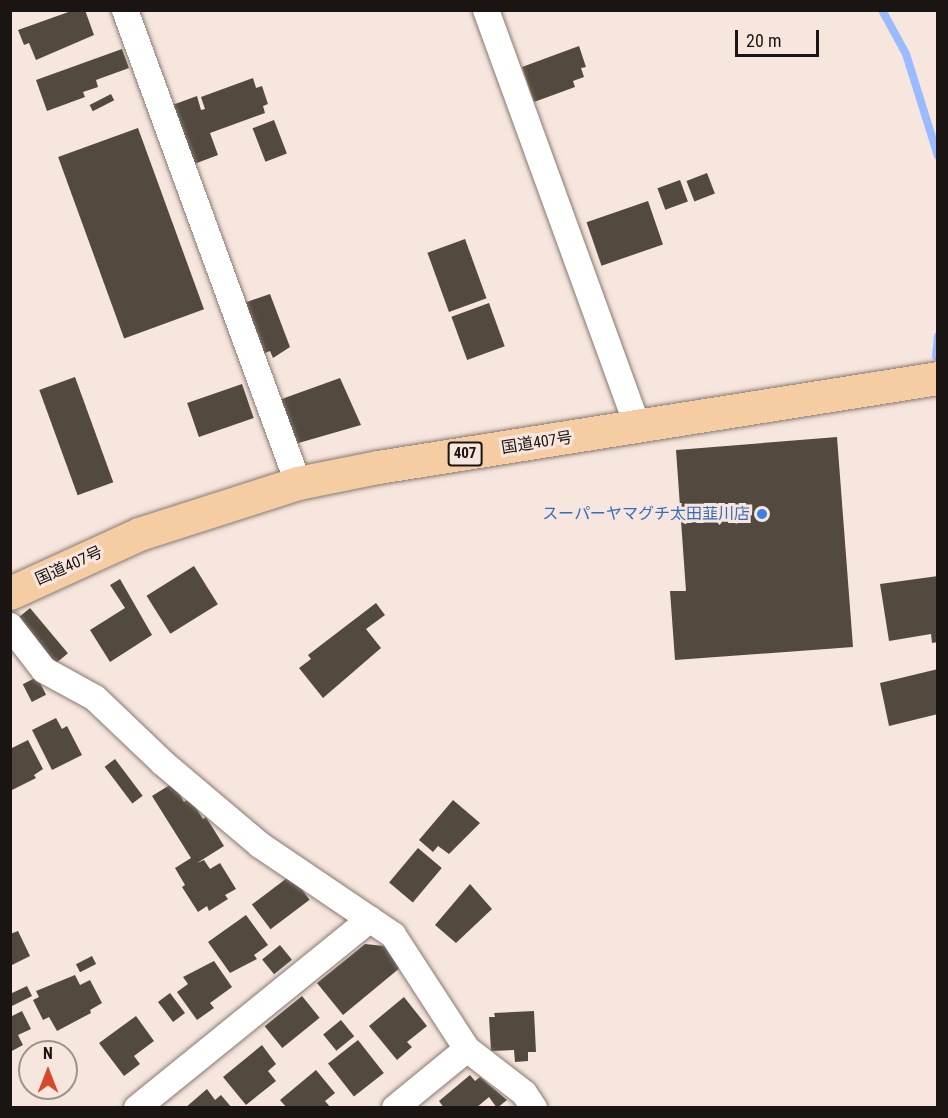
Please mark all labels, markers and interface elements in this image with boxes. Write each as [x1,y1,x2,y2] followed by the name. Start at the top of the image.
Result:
[738,18,822,56] scale bar
[746,30,781,51] text: 20 m
[500,428,574,458] street label: 国道407号
[447,442,483,466] road number: 407
[542,504,750,524] place label: スーパーヤマグチ太田韮川店
[755,507,769,521] marker: スーパーヤマグチ太田韮川店
[32,543,106,589] street label: 国道407号
[18,1040,78,1100] north arrow
[43,1044,53,1063] text: N

